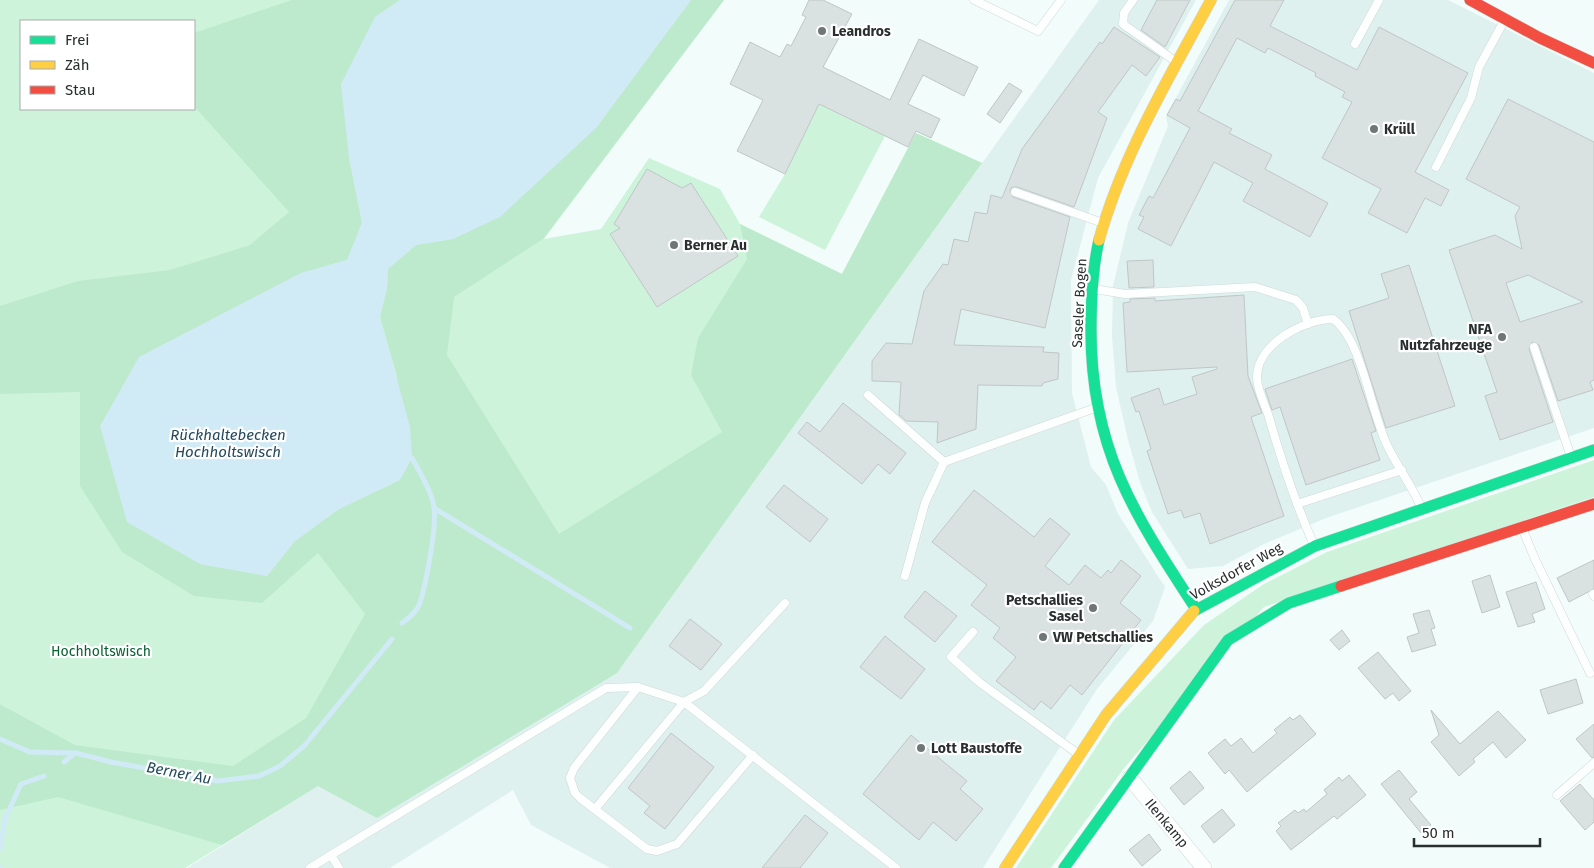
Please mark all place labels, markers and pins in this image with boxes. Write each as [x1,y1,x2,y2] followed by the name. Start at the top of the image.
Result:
[832,23,891,40] place label: Leandros
[816,25,828,37] marker: Leandros
[1384,121,1416,138] place label: Krüll
[1368,123,1380,135] marker: Krüll
[684,237,747,254] place label: Berner Au
[668,239,680,251] marker: Berner Au
[1400,321,1493,354] place label: NFA Nutzfahrzeuge
[1496,331,1508,343] marker: NFA Nutzfahrzeuge
[1006,592,1084,625] place label: Petschallies Sasel
[1087,602,1099,614] marker: Petschallies Sasel
[1052,629,1153,646] place label: VW Petschallies
[1037,631,1049,643] marker: VW Petschallies
[931,740,1022,757] place label: Lott Baustoffe
[915,742,927,754] marker: Lott Baustoffe

